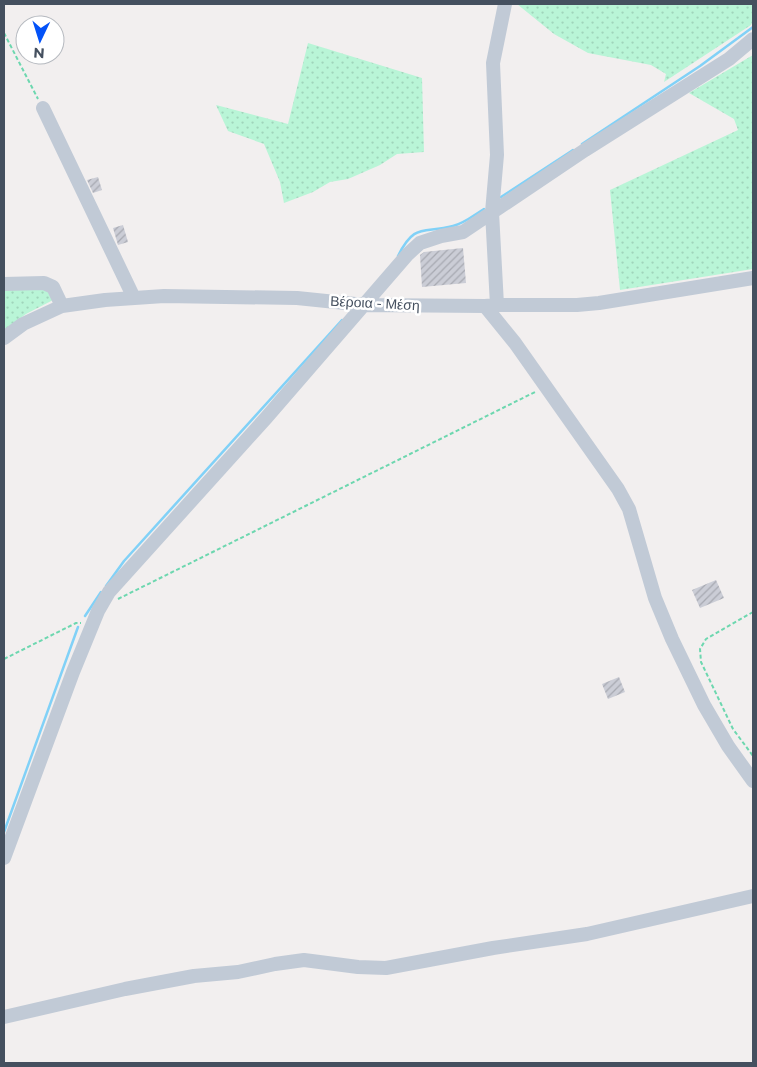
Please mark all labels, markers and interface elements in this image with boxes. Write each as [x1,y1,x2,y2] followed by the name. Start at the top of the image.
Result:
[15,15,65,65] north arrow
[33,44,45,62] text: N
[330,292,420,314] street label: Βέροια - Μέση

